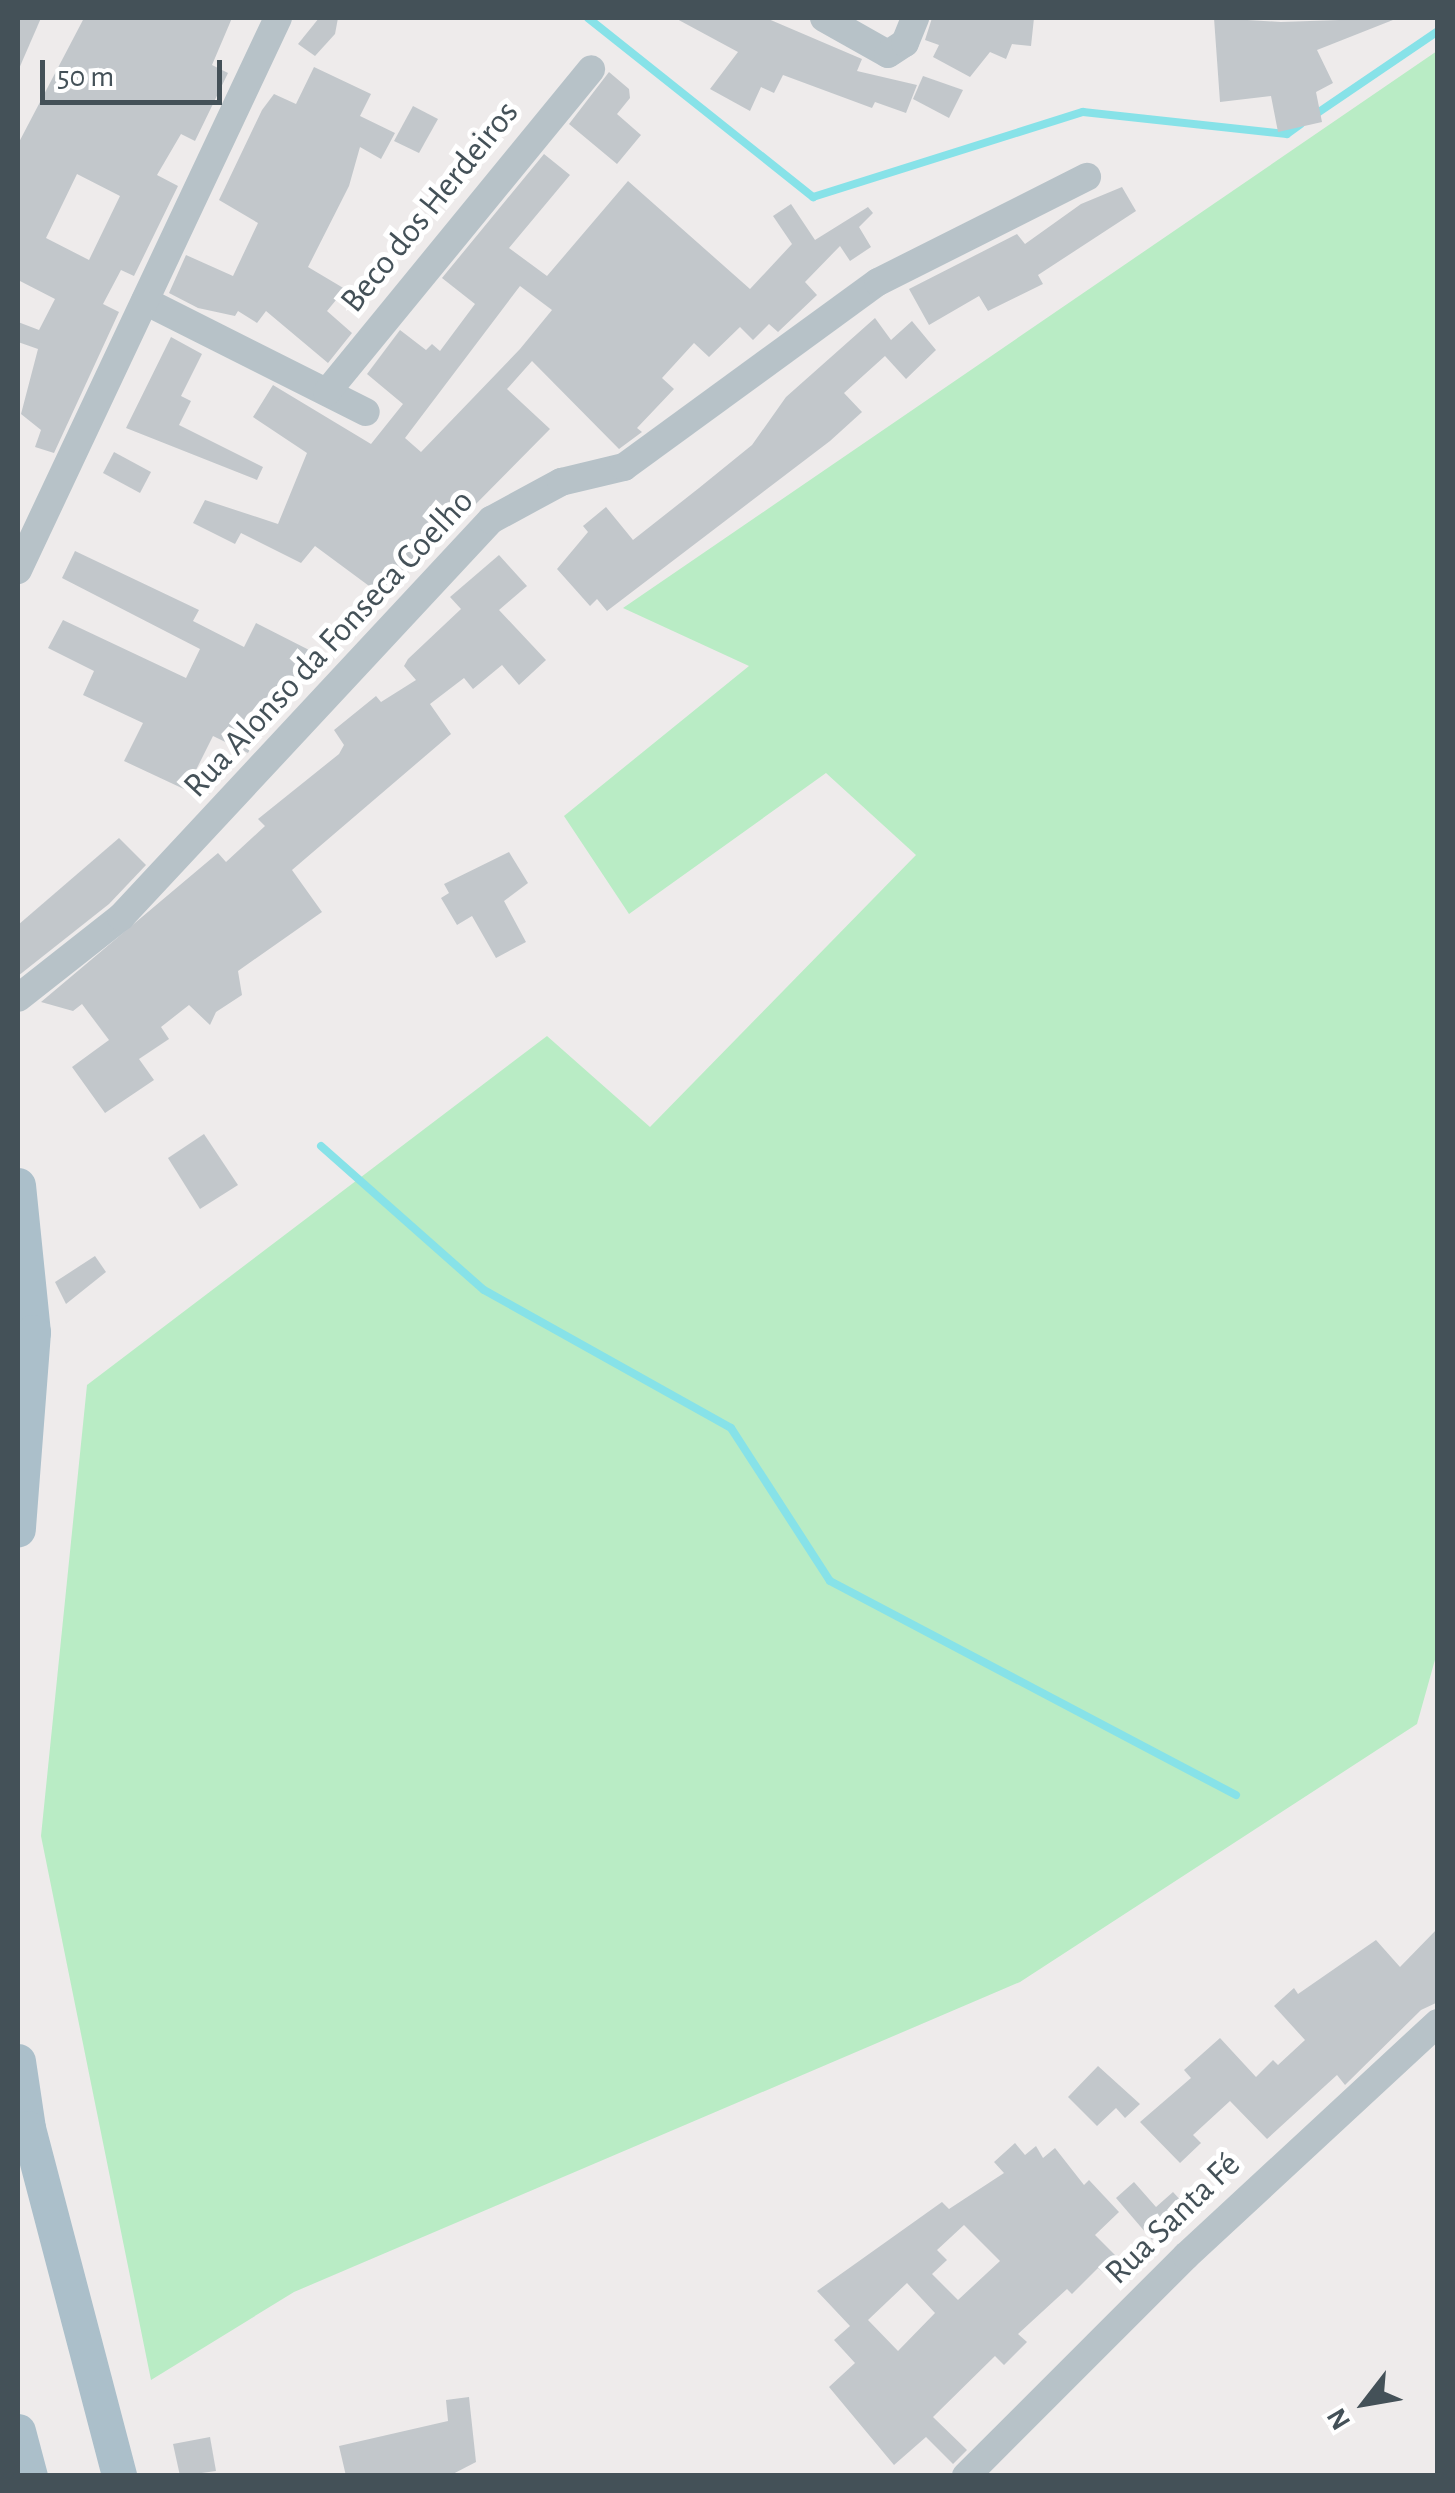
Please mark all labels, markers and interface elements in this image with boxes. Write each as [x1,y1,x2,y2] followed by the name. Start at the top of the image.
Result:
[45,40,228,102] scale bar
[57,62,114,92] text: 50 m
[332,93,528,321] street label: Beco dos Herdeiros
[175,481,483,807] street label: Rua Alonso da Fonseca Coelho
[1097,2144,1249,2294] street label: Rua Santa Fé
[1315,2353,1415,2453] north arrow
[1322,2403,1356,2434] text: N

